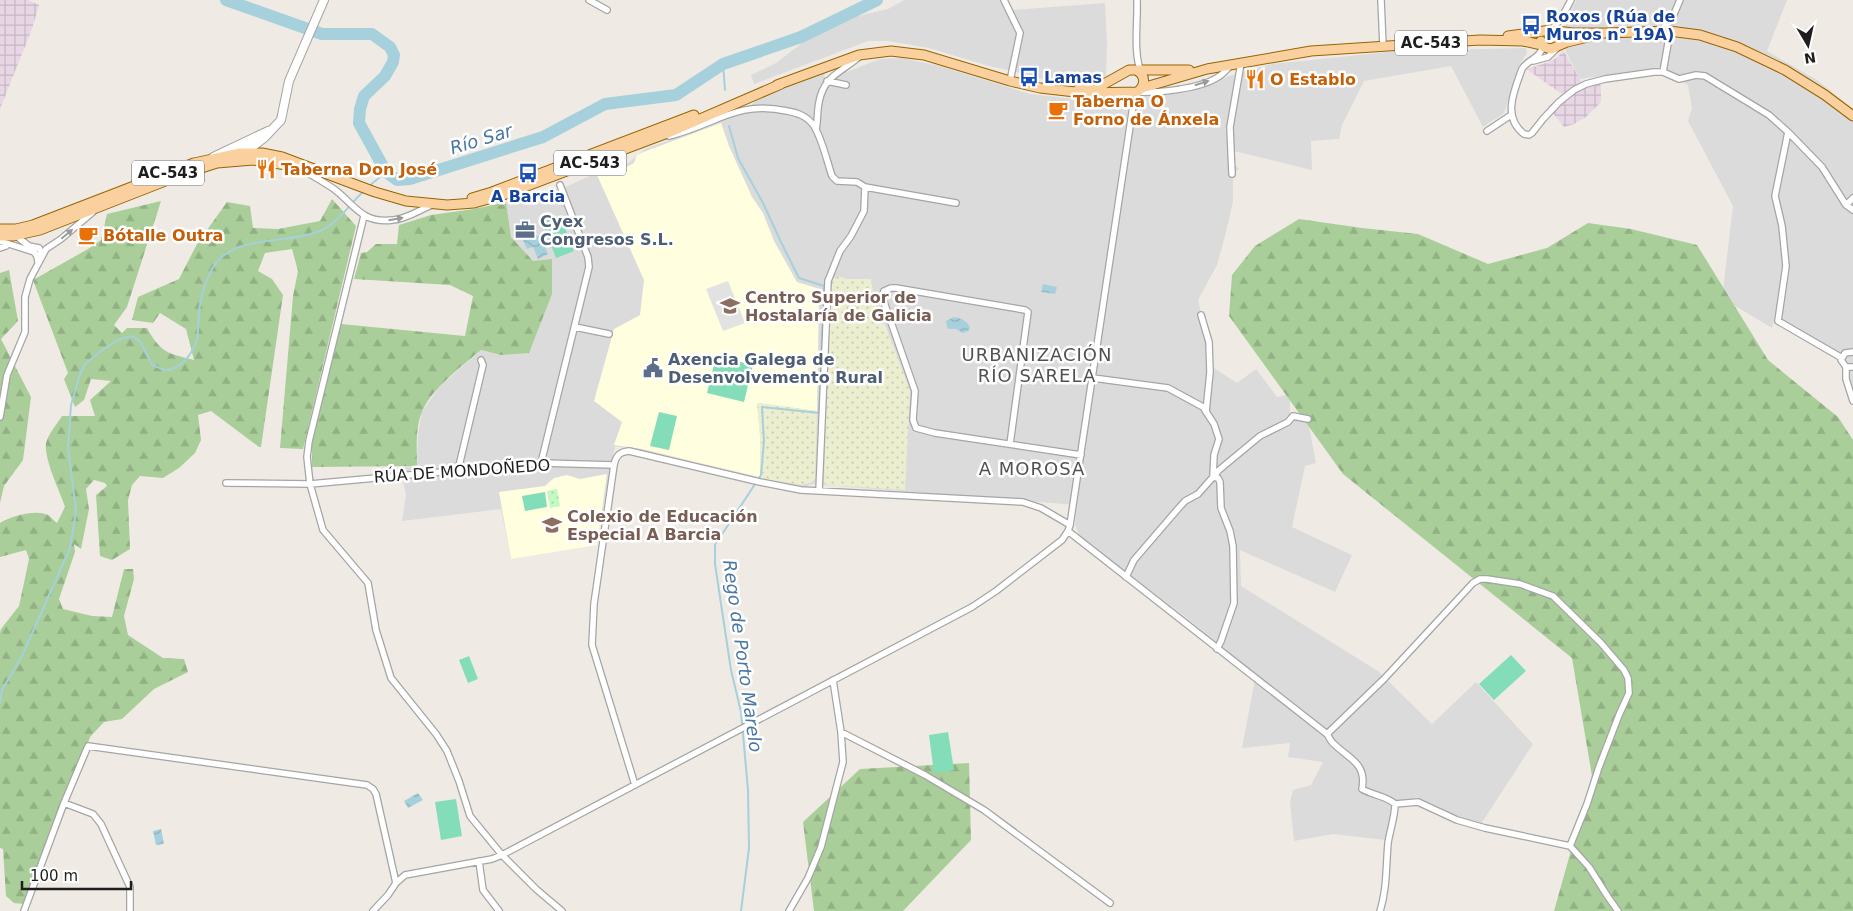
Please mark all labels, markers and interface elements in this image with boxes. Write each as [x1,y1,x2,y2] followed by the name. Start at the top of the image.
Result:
[1546,7,1676,44] place label: Roxos (Rúa de Muros n° 19A)
[1520,14,1542,36] bus stop icon: Roxos (Rúa de Muros n° 19A)
[1783,20,1833,70] north arrow
[1395,30,1467,56] road number: AC-543
[1803,49,1817,67] text: N
[1018,66,1040,88] bus stop icon: Lamas
[1044,68,1102,87] place label: Lamas
[1244,68,1266,90] restaurant icon: O Establo
[1270,70,1356,89] place label: O Establo
[1194,79,1209,87] one-way arrow
[1073,92,1219,129] place label: Taberna O Forno de Ánxela
[1047,99,1069,121] cafe icon: Taberna O Forno de Ánxela
[447,119,516,158] water label: Río Sar
[554,150,626,176] road number: AC-543
[255,158,277,180] restaurant icon: Taberna Don José
[132,160,204,186] road number: AC-543
[281,160,437,179] place label: Taberna Don José
[517,162,539,184] bus stop icon: A Barcia
[491,187,565,206] place label: A Barcia
[540,212,674,249] place label: Cyex Congresos S.L.
[388,215,404,223] one-way arrow
[514,219,536,241] office icon: Cyex Congresos S.L.
[77,224,99,246] cafe icon: Bótalle Outra
[103,226,223,245] place label: Bótalle Outra
[61,229,73,240] one-way arrow
[745,288,932,325] place label: Centro Superior de Hostalaría de Galicia
[719,295,741,317] school or university icon: Centro Superior de Hostalaría de Galicia
[962,344,1112,386] district label: URBANIZACIÓN RÍO SARELA
[668,350,883,387] place label: Axencia Galega de Desenvolvemento Rural
[642,357,664,379] public building icon: Axencia Galega de Desenvolvemento Rural
[373,455,551,487] street label: RÚA DE MONDOÑEDO
[979,458,1085,479] district label: A MOROSA
[567,507,758,544] place label: Colexio de Educación Especial A Barcia
[541,514,563,536] school or university icon: Colexio de Educación Especial A Barcia
[719,558,767,754] water label: Rego de Porto Marelo
[22,858,131,890] scale bar
[30,867,78,885] text: 100 m

